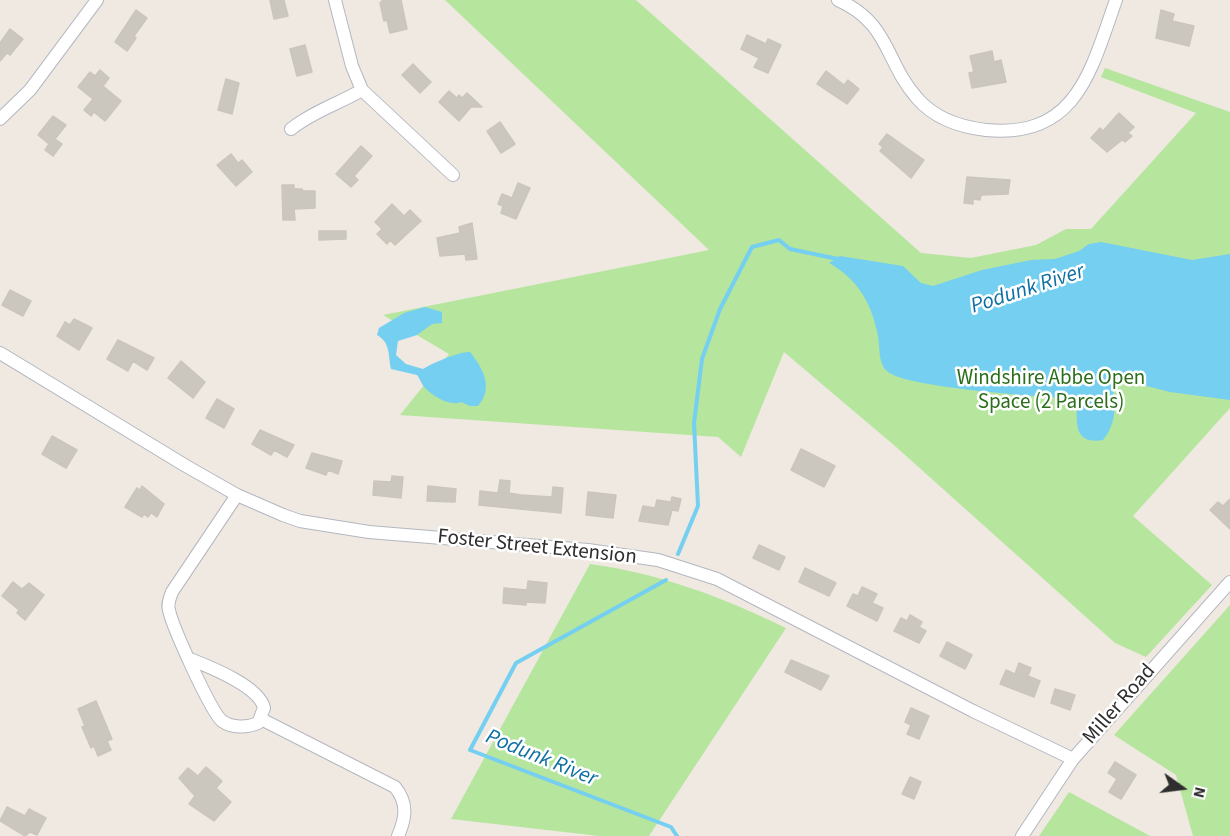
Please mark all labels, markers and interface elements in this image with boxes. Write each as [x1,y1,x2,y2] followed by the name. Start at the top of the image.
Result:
[968,259,1088,321] water label: Podunk River
[957,366,1145,416] park label: Windshire Abbe Open Space (2 Parcels)
[436,525,638,571] street label: Foster Street Extension
[1078,660,1162,750] street label: Miller Road
[481,725,601,793] water label: Podunk River
[1152,758,1212,818] north arrow
[1188,785,1211,800] text: N

